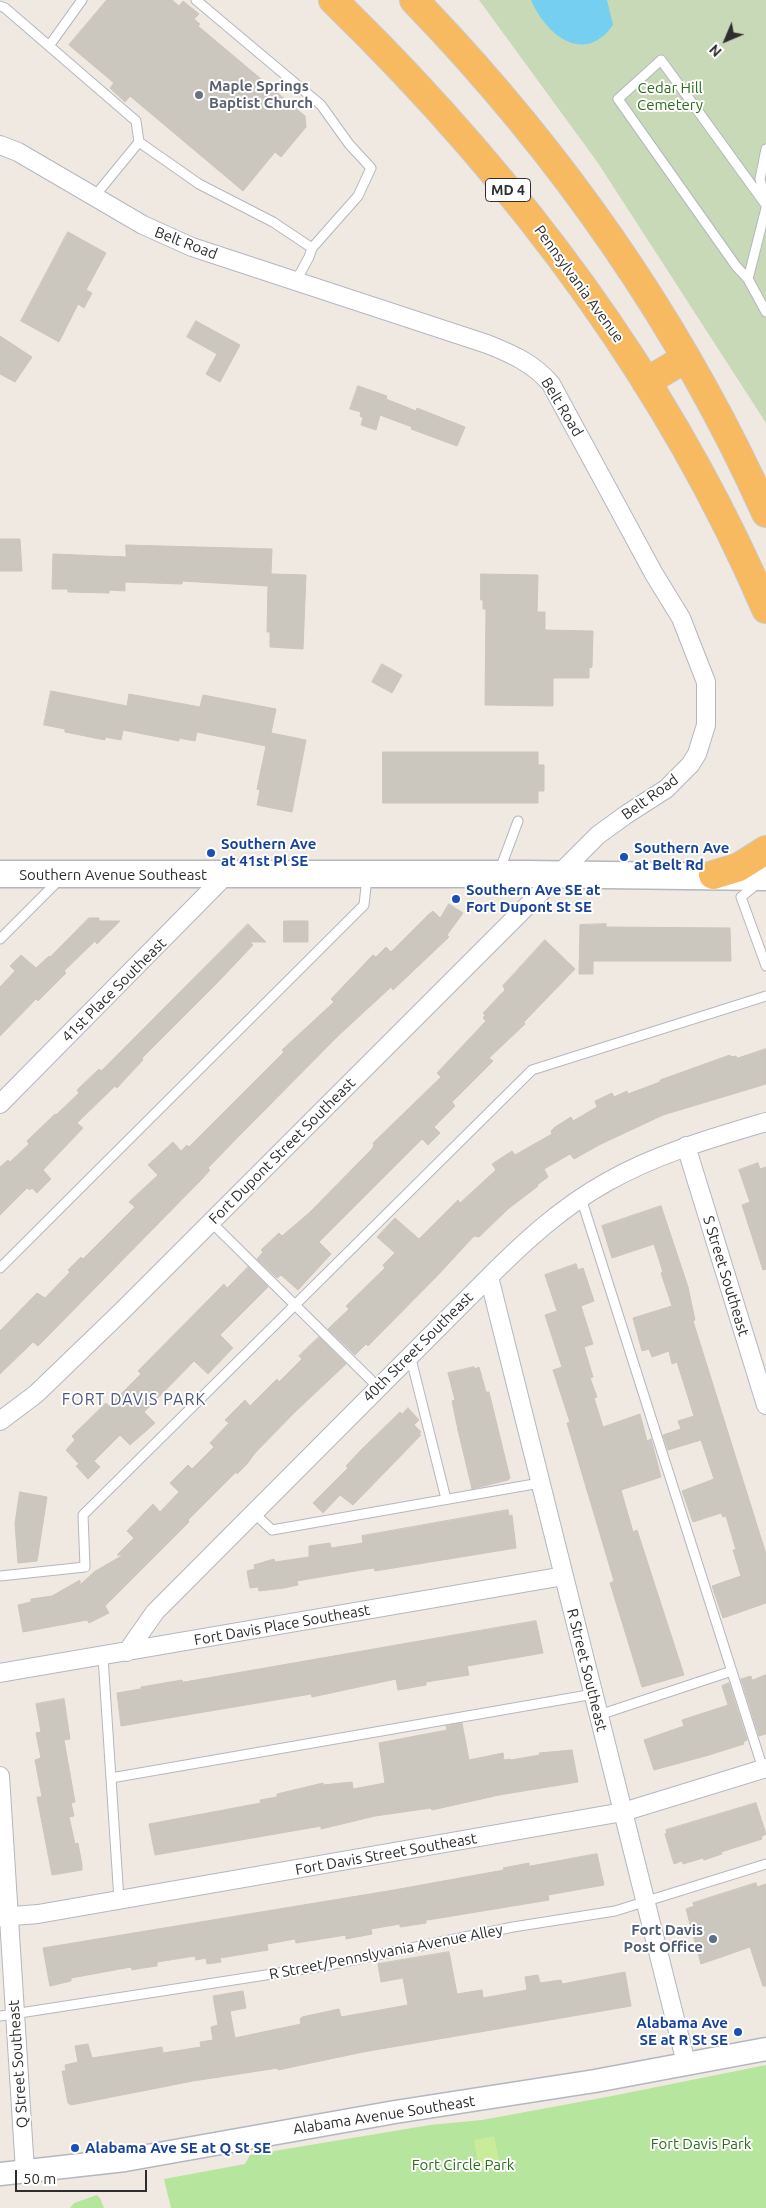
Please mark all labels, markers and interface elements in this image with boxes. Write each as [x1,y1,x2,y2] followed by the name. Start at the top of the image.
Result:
[701,15,751,65] north arrow
[706,41,725,60] text: N
[209,77,313,112] place label: Maple Springs Baptist Church
[637,79,703,114] park label: Cedar Hill Cemetery
[193,89,205,101] marker: Maple Springs Baptist Church
[486,178,530,202] road number: MD 4
[530,222,628,346] street label: Pennsylvania Avenue
[152,223,220,263] street label: Belt Road
[537,374,587,440] street label: Belt Road
[618,770,682,824] street label: Belt Road
[221,835,316,870] place label: Southern Ave at 41st Pl SE
[634,839,729,874] place label: Southern Ave at Belt Rd
[205,847,217,859] marker: Southern Ave at 41st Pl SE
[618,851,630,863] marker: Southern Ave at Belt Rd
[19,866,207,884] street label: Southern Avenue Southeast
[466,881,600,916] place label: Southern Ave SE at Fort Dupont St SE
[450,893,462,905] marker: Southern Ave SE at Fort Dupont St SE
[58,934,170,1046] street label: 41st Place Southeast
[205,1074,359,1228] street label: Fort Dupont Street Southeast
[699,1214,753,1338] street label: S Street Southeast
[359,1288,477,1406] street label: 40th Street Southeast
[60,1390,208,1410] district label: FORT DAVIS PARK
[193,1601,371,1649] street label: Fort Davis Place Southeast
[563,1607,611,1733] street label: R Street Southeast
[294,1829,478,1879] street label: Fort Davis Street Southeast
[268,1920,504,1984] street label: R Street/Pennslyvania Avenue Alley
[624,1921,703,1956] place label: Fort Davis Post Office
[707,1933,719,1945] marker: Fort Davis Post Office
[5,1999,31,2129] street label: Q Street Southeast
[636,2014,728,2049] place label: Alabama Ave SE at R St SE
[732,2026,744,2038] marker: Alabama Ave SE at R St SE
[292,2092,476,2138] street label: Alabama Avenue Southeast
[651,2135,751,2153] park label: Fort Davis Park
[85,2139,271,2157] place label: Alabama Ave SE at Q St SE
[69,2142,81,2154] marker: Alabama Ave SE at Q St SE
[412,2156,514,2174] park label: Fort Circle Park
[18,2160,150,2192] scale bar
[23,2170,56,2187] text: 50 m

